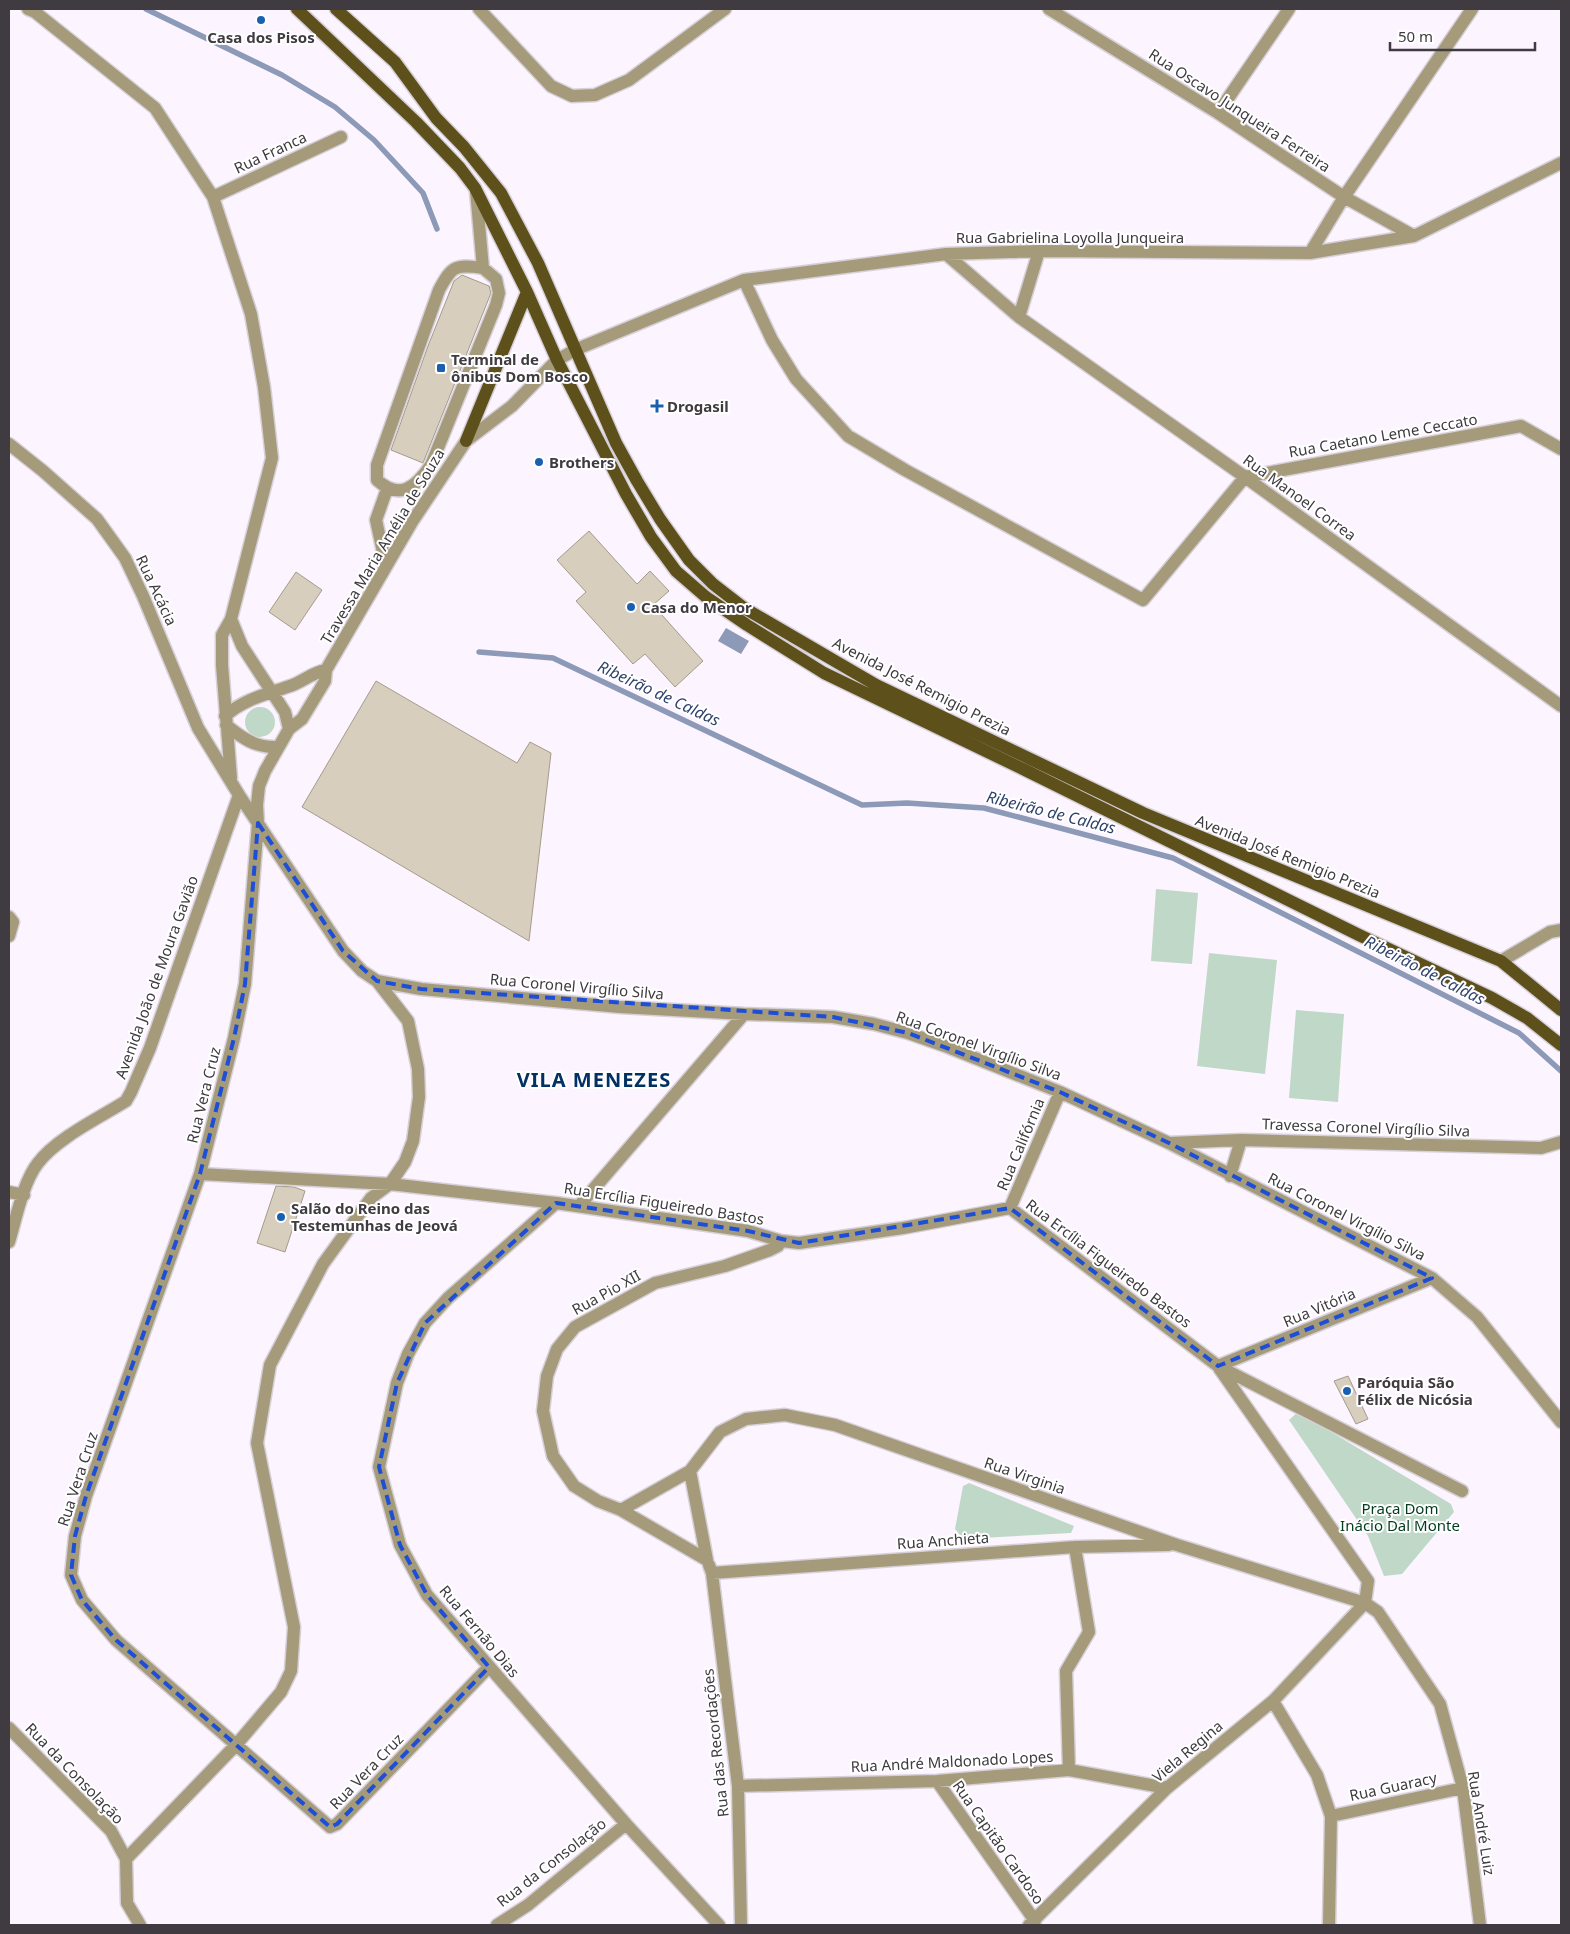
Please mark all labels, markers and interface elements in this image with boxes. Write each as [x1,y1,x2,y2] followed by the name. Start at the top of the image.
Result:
[255,14,267,26] marker: Casa dos Pisos
[1390,20,1535,52] scale bar
[1398,26,1433,46] text: 50 m
[207,27,315,47] place label: Casa dos Pisos
[1145,44,1335,176] street label: Rua Oscavo Junqueira Ferreira
[230,126,310,178] street label: Rua Franca
[956,227,1184,247] street label: Rua Gabrielina Loyolla Junqueira
[451,349,588,386] place label: Terminal de ônibus Dom Bosco
[435,362,447,374] marker: Terminal de ônibus Dom Bosco
[667,396,729,416] place label: Drogasil
[651,400,663,412] marker: Drogasil
[1287,409,1479,461] street label: Rua Caetano Leme Ceccato
[316,444,448,648] street label: Travessa Maria Amélia de Souza
[1240,449,1360,545] street label: Rua Manoel Correa
[549,452,614,472] place label: Brothers
[533,456,545,468] marker: Brothers
[132,552,182,628] street label: Rua Acácia
[641,597,752,617] place label: Casa do Menor
[625,601,637,613] marker: Casa do Menor
[830,632,1014,740] street label: Avenida José Remigio Prezia
[594,655,724,731] water label: Ribeirão de Caldas
[984,785,1118,839] water label: Ribeirão de Caldas
[1193,810,1383,902] street label: Avenida José Remigio Prezia
[110,873,202,1081] street label: Avenida João de Moura Gavião
[1361,930,1489,1010] water label: Ribeirão de Caldas
[489,968,665,1004] street label: Rua Coronel Virgílio Silva
[894,1006,1064,1084] street label: Rua Coronel Virgílio Silva
[181,1045,225,1145] street label: Rua Vera Cruz
[517,1066,671,1093] district label: VILA MENEZES
[992,1095,1048,1193] street label: Rua Califórnia
[1261,1113,1471,1141] street label: Travessa Coronel Virgílio Silva
[1265,1167,1429,1265] street label: Rua Coronel Virgílio Silva
[563,1177,765,1229] street label: Rua Ercília Figueiredo Bastos
[1022,1194,1196,1332] street label: Rua Ercília Figueiredo Bastos
[291,1198,458,1235] place label: Salão do Reino das Testemunhas de Jeová
[275,1211,287,1223] marker: Salão do Reino das Testemunhas de Jeová
[568,1265,644,1319] street label: Rua Pio XII
[1280,1283,1358,1331] street label: Rua Vitória
[1357,1372,1473,1409] place label: Paróquia São Félix de Nicósia
[1341,1385,1353,1397] marker: Paróquia São Félix de Nicósia
[52,1429,102,1529] street label: Rua Vera Cruz
[982,1452,1068,1498] street label: Rua Virginia
[1340,1498,1460,1535] park label: Praça Dom Inácio Dal Monte
[896,1527,990,1553] street label: Rua Anchieta
[436,1581,524,1681] street label: Rua Fernão Dias
[697,1668,733,1818] street label: Rua das Recordações
[1148,1716,1226,1786] street label: Viela Regina
[21,1718,129,1828] street label: Rua da Consolação
[325,1729,407,1813] street label: Rua Vera Cruz
[850,1746,1054,1776] street label: Rua André Maldonado Lopes
[1348,1767,1439,1805] street label: Rua Guaracy
[1464,1769,1500,1877] street label: Rua André Luiz
[949,1776,1049,1908] street label: Rua Capitão Cardoso
[492,1813,610,1911] street label: Rua da Consolação

